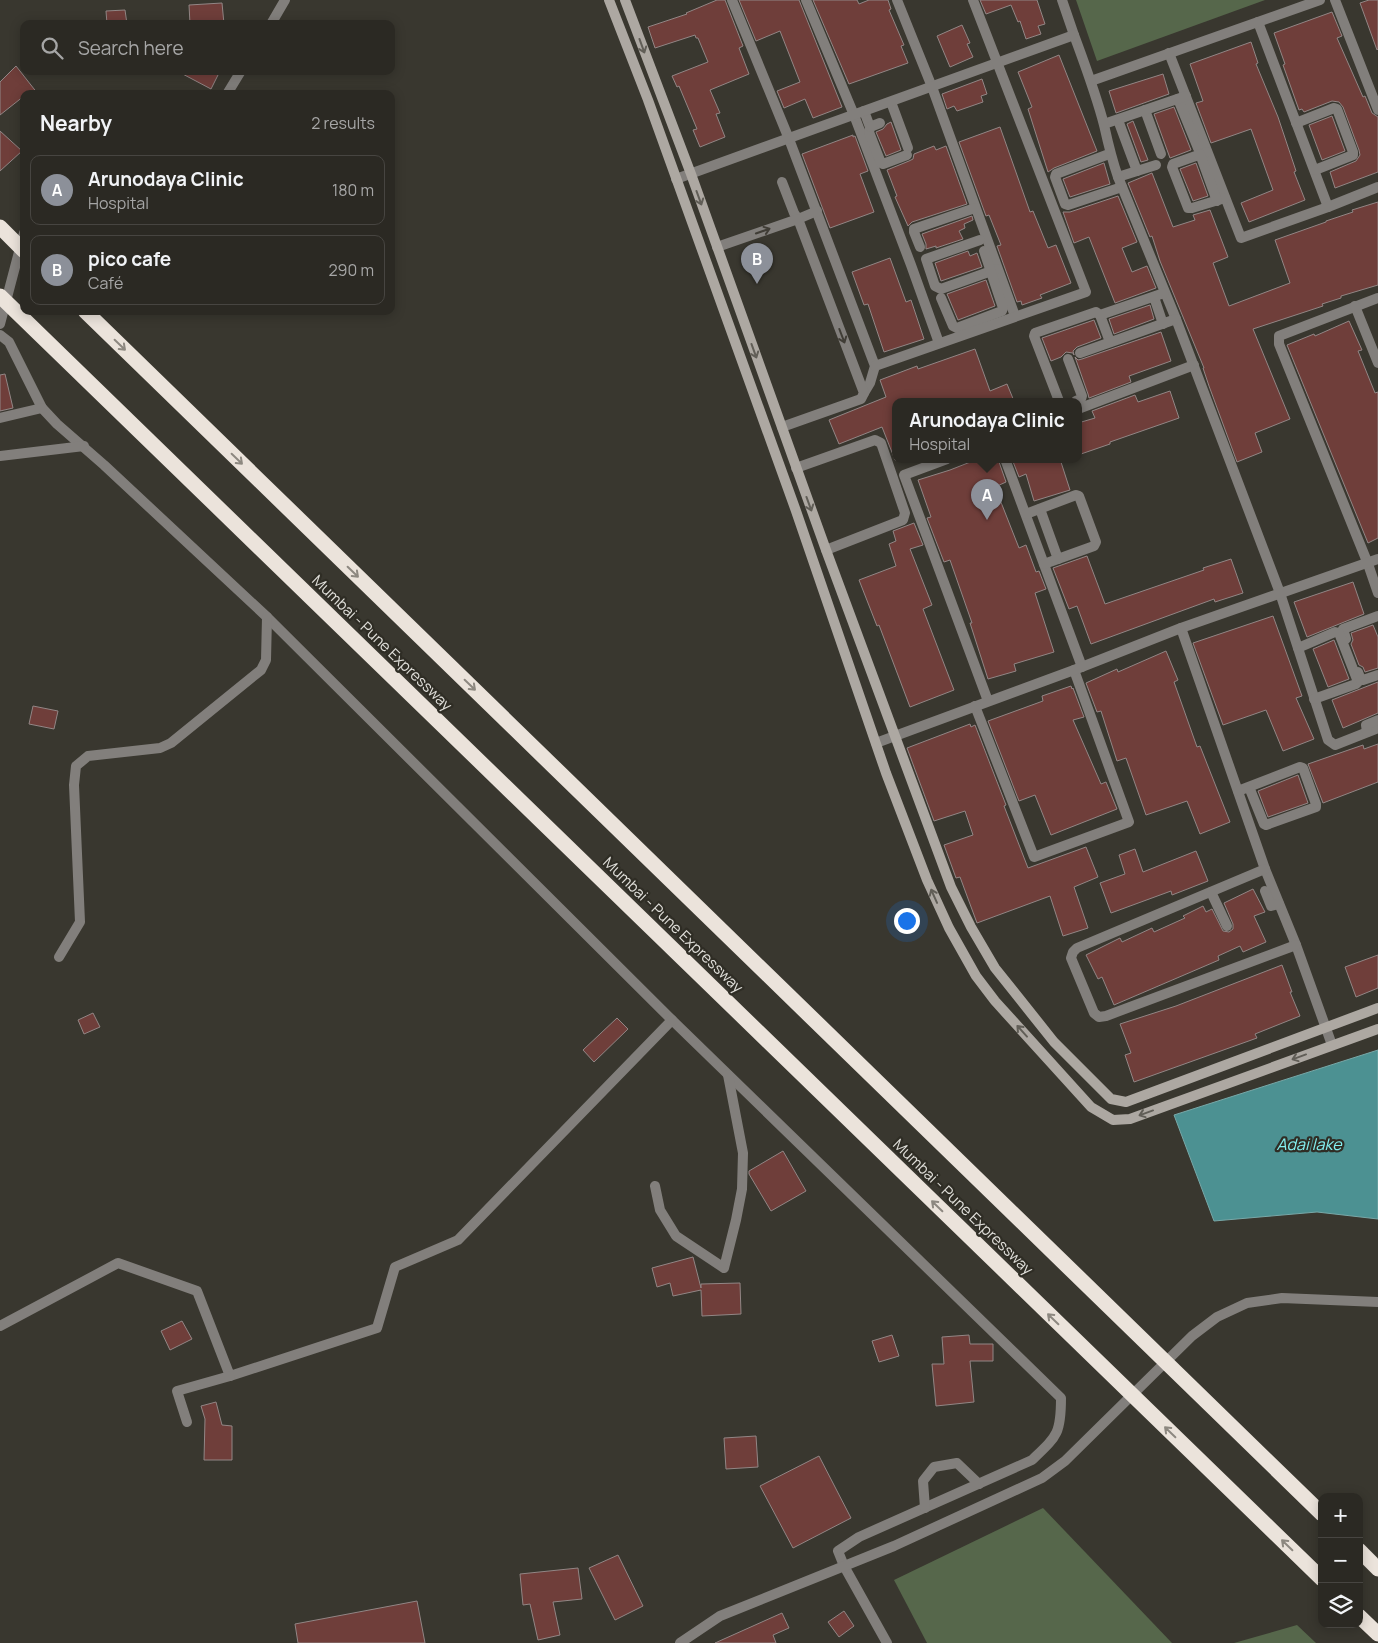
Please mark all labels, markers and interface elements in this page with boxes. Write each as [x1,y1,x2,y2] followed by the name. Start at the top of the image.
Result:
[20,20,395,75] search box
[38,34,66,62] icon: search
[78,35,184,61] text: Search here
[638,38,647,53] one-way arrow
[40,109,112,137] text: Nearby
[311,112,375,134] text: 2 results
[88,166,244,192] text: Arunodaya Clinic
[52,179,62,201] text: A
[332,179,374,201] text: 180 m
[695,189,704,205] one-way arrow
[88,192,149,214] text: Hospital
[755,226,770,235] one-way arrow
[741,243,773,284] pin: B
[88,246,171,272] text: pico cafe
[52,259,62,281] text: B
[328,259,374,281] text: 290 m
[88,272,123,294] text: Café
[838,328,847,343] one-way arrow
[114,339,127,351] one-way arrow
[750,342,759,358] one-way arrow
[892,398,1082,463] popup
[909,407,1065,433] text: Arunodaya Clinic
[909,433,970,455] text: Hospital
[230,452,242,464] one-way arrow
[971,479,1003,520] pin: A
[805,495,814,511] one-way arrow
[347,566,360,578] one-way arrow
[308,570,457,715] street label: Mumbai - Pune Expressway
[463,679,476,691] one-way arrow
[599,852,748,997] street label: Mumbai - Pune Expressway
[929,889,939,904] one-way arrow
[894,908,920,934] your location
[1016,1025,1028,1038] one-way arrow
[1292,1053,1307,1062] one-way arrow
[1139,1109,1155,1118] one-way arrow
[1276,1133,1343,1155] water label: Adai lake
[889,1134,1038,1279] street label: Mumbai - Pune Expressway
[931,1200,943,1212] one-way arrow
[1047,1313,1060,1325] one-way arrow
[1164,1426,1176,1438] one-way arrow
[1318,1493,1363,1628] map controls
[1318,1493,1363,1538] button: +
[1318,1538,1363,1583] button: −
[1280,1539,1293,1551] one-way arrow
[1318,1583,1363,1628] button: layers

